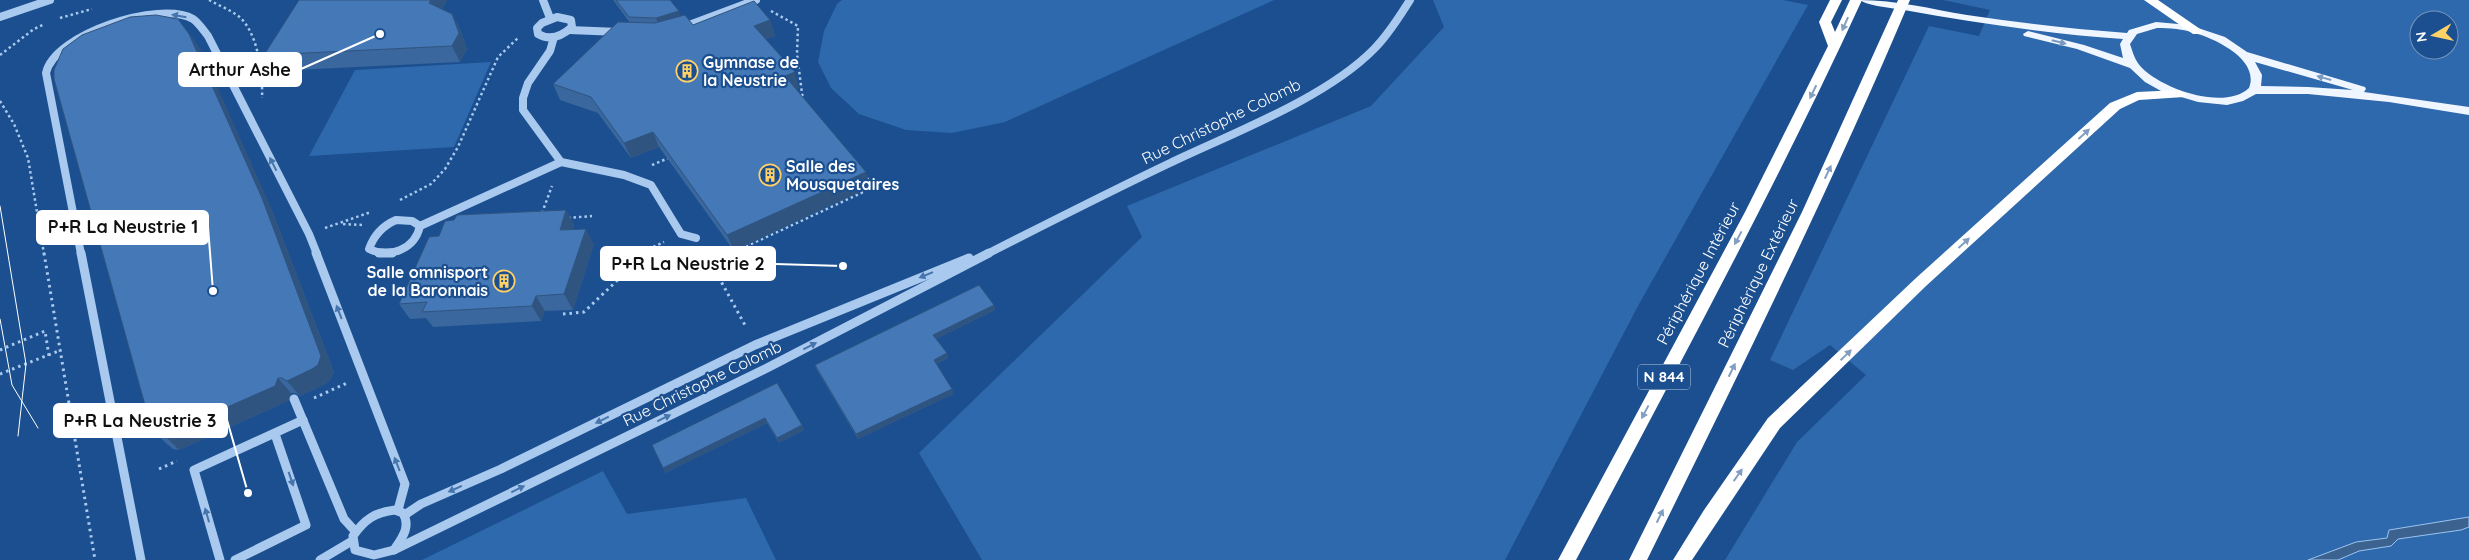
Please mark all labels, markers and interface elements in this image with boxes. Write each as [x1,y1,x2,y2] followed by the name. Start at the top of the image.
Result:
[2409,10,2459,60] north arrow
[171,12,187,20] one-way arrow
[1841,17,1849,31] one-way arrow
[2411,31,2431,44] text: N
[2051,38,2066,46] one-way arrow
[703,52,799,90] place label: Gymnase de la Neustrie
[179,53,301,86] callout: Arthur Ashe
[189,58,291,81] text: Arthur Ashe
[675,59,699,83] building icon: Gymnase de la Neustrie
[1138,74,1304,168] street label: Rue Christophe Colomb
[2316,74,2331,82] one-way arrow
[1809,85,1817,99] one-way arrow
[2077,128,2090,139] one-way arrow
[786,156,899,194] place label: Salle des Mousquetaires
[269,157,277,171] one-way arrow
[758,163,782,187] building icon: Salle des Mousquetaires
[1824,165,1832,179] one-way arrow
[1713,195,1803,351] street label: Périphérique Extérieur
[1652,198,1744,348] street label: Périphérique Intérieur
[37,211,208,244] callout: P+R La Neustrie 1
[48,215,198,238] text: P+R La Neustrie 1
[1734,231,1742,245] one-way arrow
[1958,238,1971,249] one-way arrow
[601,247,775,280] callout: P+R La Neustrie 2
[611,252,765,275] text: P+R La Neustrie 2
[367,262,488,300] place label: Salle omnisport de la Baronnais
[492,269,516,293] building icon: Salle omnisport de la Baronnais
[918,271,933,279] one-way arrow
[334,305,342,319] one-way arrow
[619,336,785,430] street label: Rue Christophe Colomb
[803,342,817,350] one-way arrow
[1839,349,1851,361] one-way arrow
[1727,363,1736,378] one-way arrow
[1638,364,1690,390] road number: N 844
[54,404,227,437] callout: P+R La Neustrie 3
[1641,406,1650,419] one-way arrow
[64,409,216,432] text: P+R La Neustrie 3
[657,414,671,422] one-way arrow
[595,416,609,424] one-way arrow
[393,456,401,471] one-way arrow
[1732,469,1743,482] one-way arrow
[287,472,295,487] one-way arrow
[448,485,462,493] one-way arrow
[510,485,525,493] one-way arrow
[203,508,211,523] one-way arrow
[1656,509,1664,523] one-way arrow

